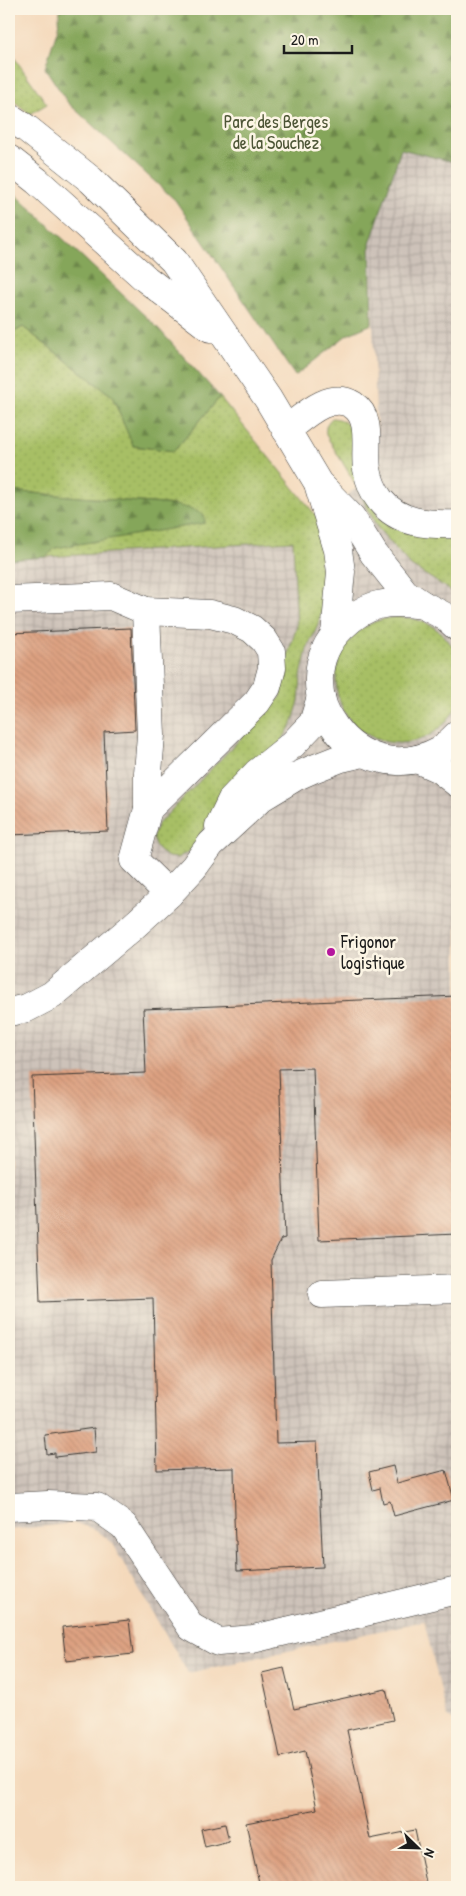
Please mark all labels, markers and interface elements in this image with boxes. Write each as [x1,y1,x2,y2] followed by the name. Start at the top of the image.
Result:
[284,22,351,54] scale bar
[291,29,318,50] text: 20 m
[224,109,328,155] park label: Parc des Berges de la Souchez
[340,929,405,975] place label: Frigonor logistique
[325,946,337,958] marker: Frigonor logistique
[394,1824,444,1874] north arrow
[420,1846,441,1861] text: N

